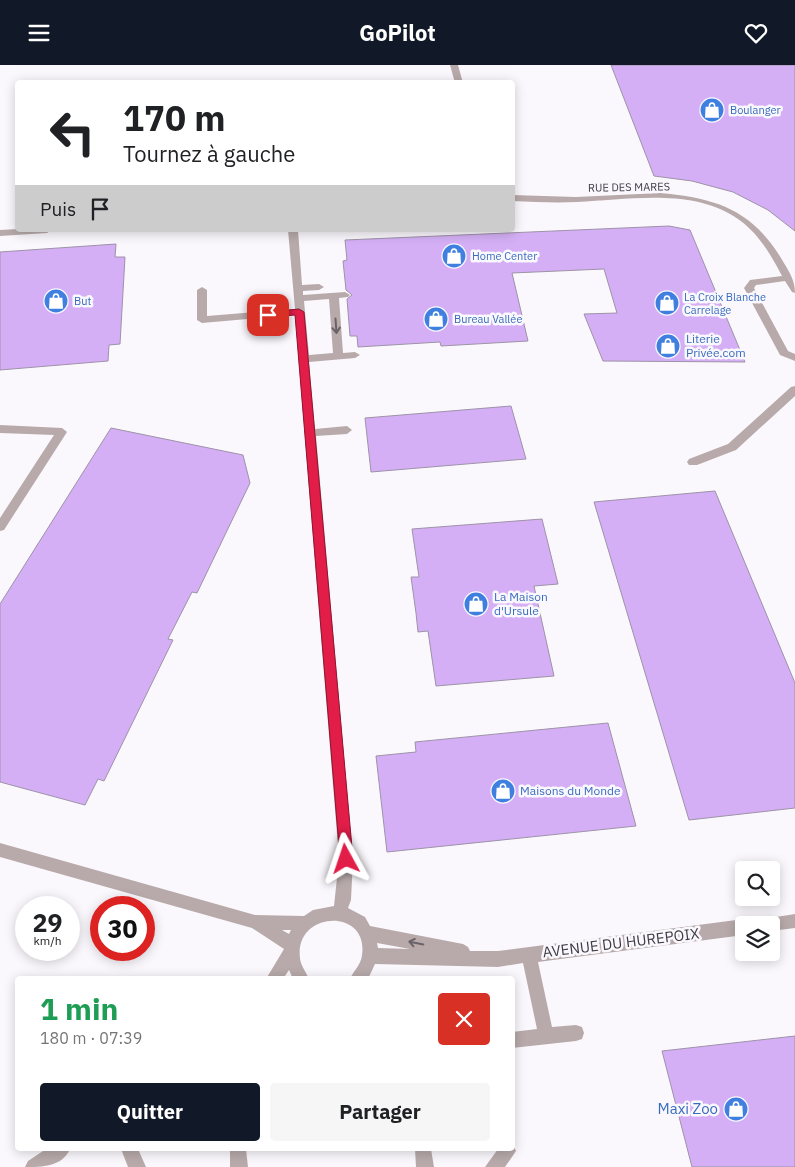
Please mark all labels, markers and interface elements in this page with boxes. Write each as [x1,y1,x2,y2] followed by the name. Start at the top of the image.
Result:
[359,18,436,47] text: GoPilot
[25,19,53,47] icon: menu
[742,19,770,47] icon: heart
[123,95,226,141] text: 170 m
[699,97,725,123] shop icon: Boulanger
[40,100,105,165] icon: left
[730,103,781,117] place label: Boulanger
[123,139,295,168] text: Tournez à gauche
[588,179,670,195] street label: RUE DES MARES
[86,195,114,223] icon: arrive
[40,197,76,221] text: Puis
[441,243,467,269] shop icon: Home Center
[472,249,537,263] place label: Home Center
[43,288,69,314] shop icon: But
[654,290,680,316] shop icon: La Croix Blanche Carrelage
[684,290,766,317] place label: La Croix Blanche Carrelage
[74,294,91,308] place label: But
[247,294,289,336] pin
[254,301,282,329] icon: arrive
[423,306,449,332] shop icon: Bureau Vallée
[454,312,522,326] place label: Bureau Vallée
[331,318,341,334] one-way arrow
[686,331,746,360] place label: Literie Privée.com
[655,333,681,359] shop icon: Literie Privée.com
[494,589,548,618] place label: La Maison d'Ursule
[463,591,489,617] shop icon: La Maison d'Ursule
[490,778,516,804] shop icon: Maisons du Monde
[520,783,621,798] place label: Maisons du Monde
[319,832,371,884] position arrow
[735,861,780,961] map controls
[735,861,780,906] button: search
[90,896,155,961] speed limit sign: 30
[32,906,63,939] text: 29
[735,916,780,961] button: layers
[541,923,700,962] street label: AVENUE DU HUREPOIX
[33,933,62,948] text: km/h
[408,937,424,947] one-way arrow
[40,989,118,1028] text: 1 min
[438,993,490,1045] button: close
[40,1028,142,1048] text: 180 m · 07:39
[40,1083,260,1141] button: Quitter
[270,1083,490,1141] button: Partager
[723,1096,749,1122] shop icon: Maxi Zoo
[657,1099,718,1118] place label: Maxi Zoo

